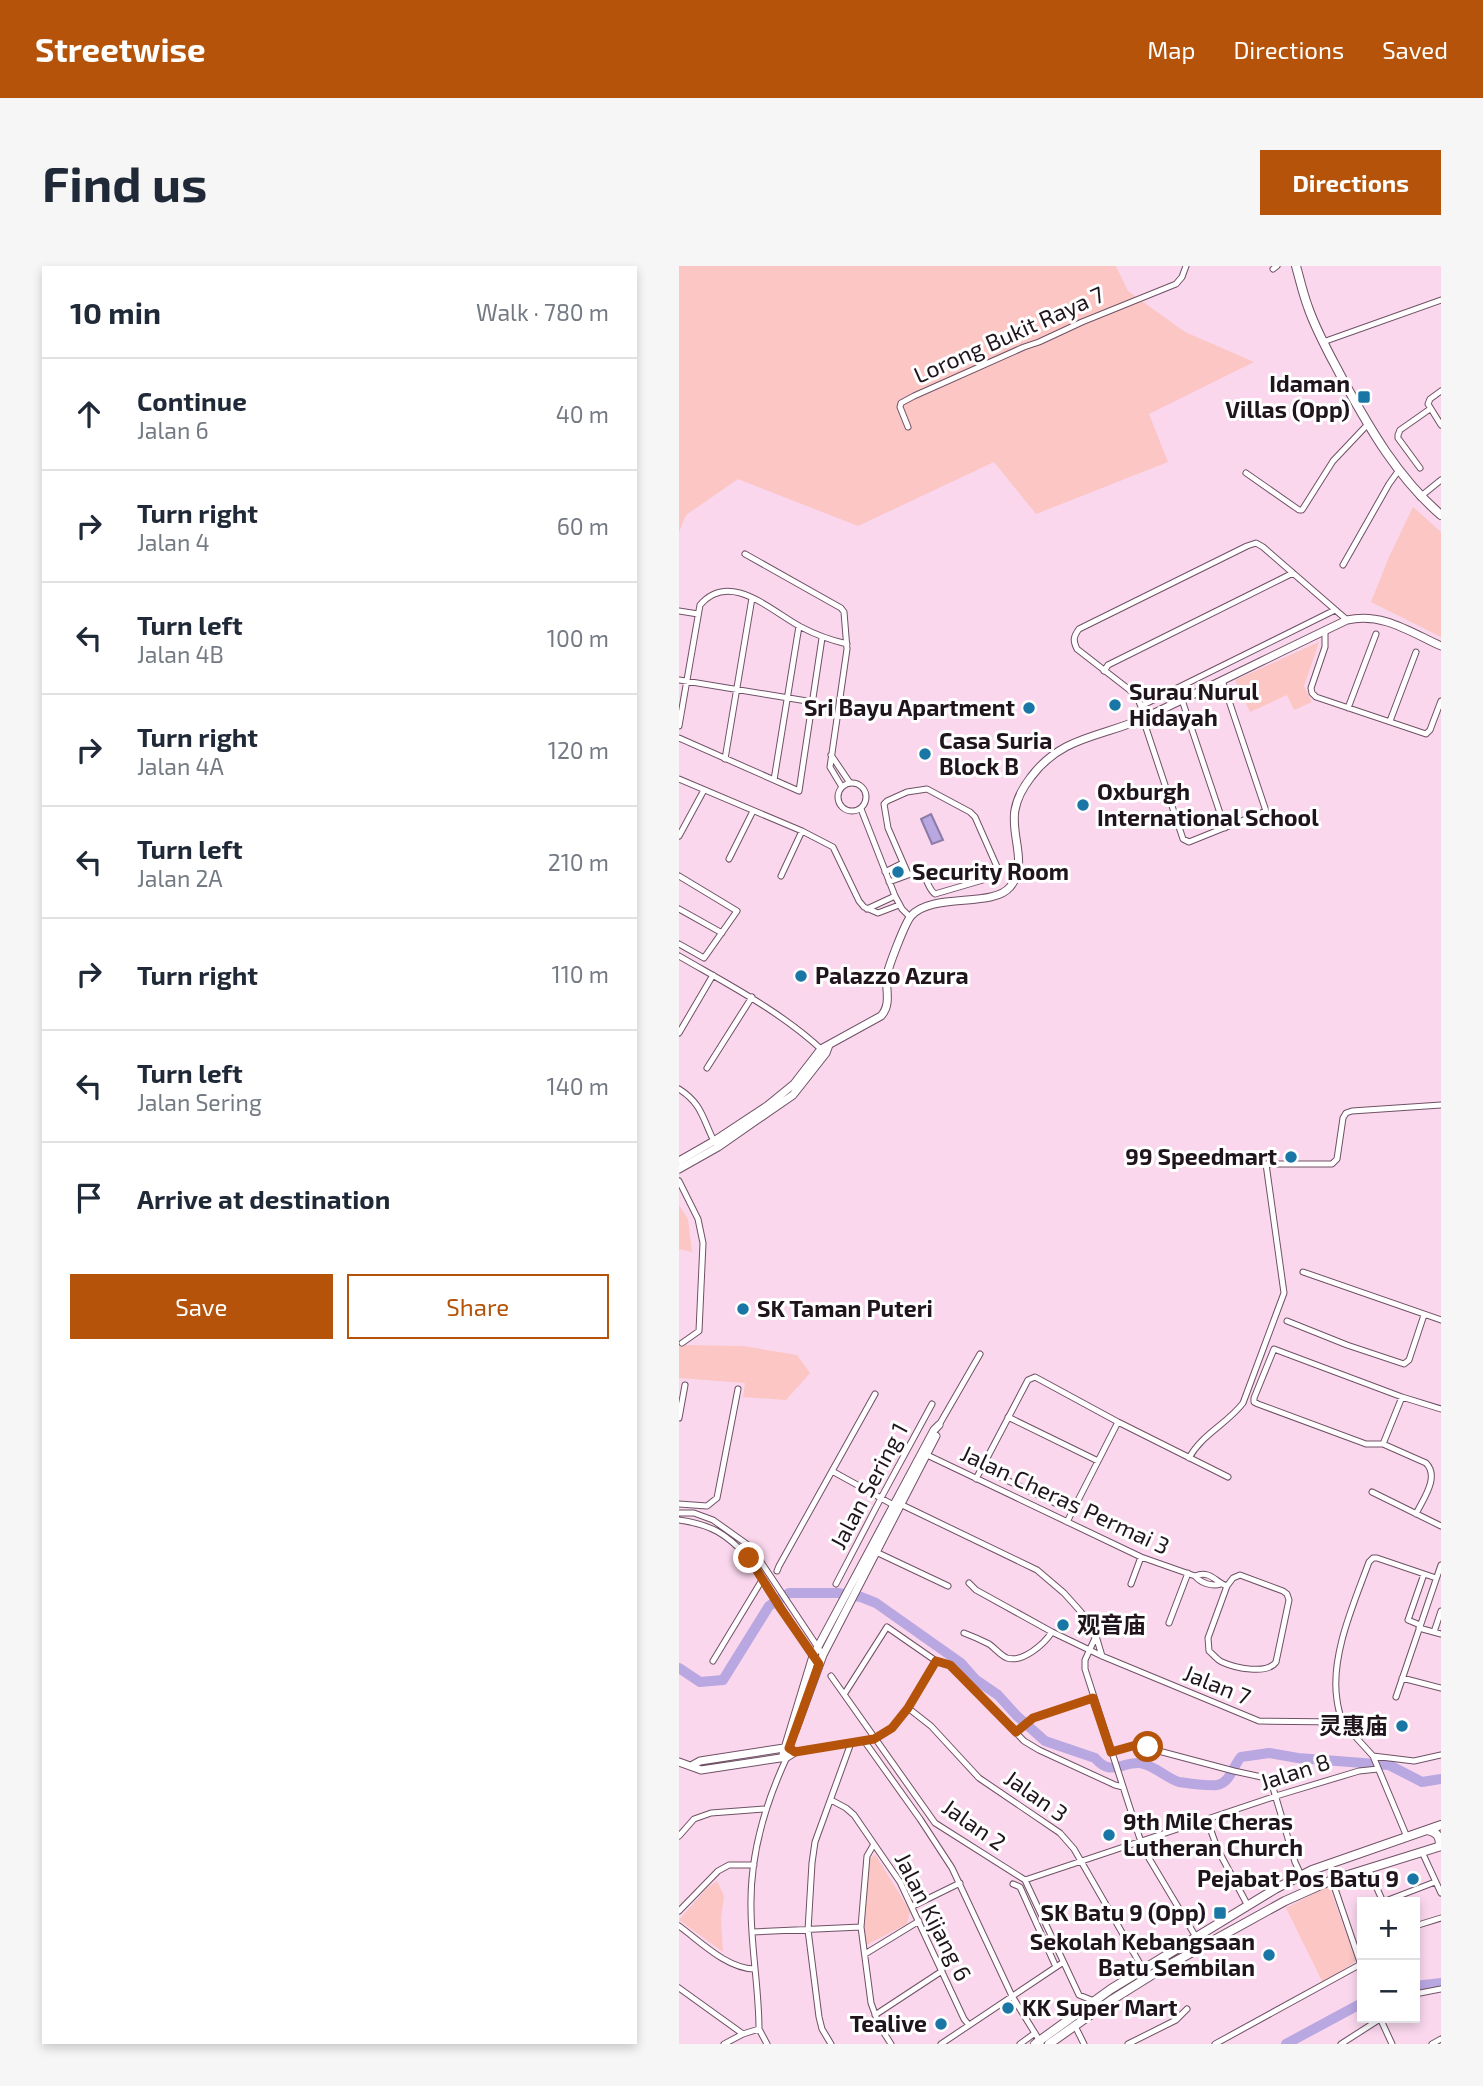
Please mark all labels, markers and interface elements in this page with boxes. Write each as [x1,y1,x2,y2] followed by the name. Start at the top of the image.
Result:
[35,29,206,69] text: Streetwise
[1147,35,1195,64] text: Map
[1233,35,1344,64] text: Directions
[1382,35,1448,64] text: Saved
[1260,150,1441,215] button: Directions
[42,153,207,212] text: Find us
[909,279,1108,389] street label: Lorong Bukit Raya 7
[70,294,161,330] text: 10 min
[476,298,609,326] text: Walk · 780 m
[1225,369,1350,423] place label: Idaman Villas (Opp)
[137,385,247,416] text: Continue
[1356,389,1372,405] marker: Idaman Villas (Opp)
[70,395,108,433] icon: ahead
[556,400,609,428] text: 40 m
[137,416,209,444] text: Jalan 6
[137,497,258,528] text: Turn right
[70,507,108,545] icon: right
[557,512,609,540] text: 60 m
[137,528,210,556] text: Jalan 4
[137,609,243,640] text: Turn left
[70,619,108,657] icon: left
[547,624,609,652] text: 100 m
[137,640,224,668] text: Jalan 4B
[1129,677,1259,731] place label: Surau Nurul Hidayah
[804,693,1015,721] place label: Sri Bayu Apartment
[1107,697,1123,713] marker: Surau Nurul Hidayah
[1021,700,1037,716] marker: Sri Bayu Apartment
[137,721,258,752] text: Turn right
[939,726,1052,780] place label: Casa Suria Block B
[70,731,108,769] icon: right
[548,736,609,764] text: 120 m
[917,746,933,762] marker: Casa Suria Block B
[137,752,224,780] text: Jalan 4A
[1097,777,1319,831] place label: Oxburgh International School
[1075,797,1091,813] marker: Oxburgh International School
[137,833,243,864] text: Turn left
[70,843,108,881] icon: left
[548,848,609,876] text: 210 m
[912,857,1069,885] place label: Security Room
[137,864,223,892] text: Jalan 2A
[890,864,906,880] marker: Security Room
[70,955,108,993] icon: right
[137,959,258,990] text: Turn right
[552,960,609,988] text: 110 m
[815,961,969,989] place label: Palazzo Azura
[793,968,809,984] marker: Palazzo Azura
[137,1057,243,1088] text: Turn left
[70,1067,108,1105] icon: left
[547,1072,609,1100] text: 140 m
[137,1088,262,1116] text: Jalan Sering
[1125,1142,1277,1170] place label: 99 Speedmart
[1283,1149,1299,1165] marker: 99 Speedmart
[70,1179,108,1217] icon: arrive
[137,1183,390,1214] text: Arrive at destination
[70,1274,333,1339] button: Save
[347,1274,609,1339] button: Share
[757,1294,933,1322] place label: SK Taman Puteri
[735,1301,751,1317] marker: SK Taman Puteri
[823,1418,913,1553] street label: Jalan Sering 1
[957,1438,1174,1560] street label: Jalan Cheras Permai 3
[733,1542,764,1573] route end
[1077,1610,1146,1638] place label: 观音庙
[1055,1617,1071,1633] marker: 观音庙
[1180,1658,1255,1710] street label: Jalan 7
[1319,1711,1388,1739] place label: 灵惠庙
[1394,1718,1410,1734] marker: 灵惠庙
[1132,1731,1163,1762] route start
[1256,1747,1333,1796] street label: Jalan 8
[999,1763,1074,1827] street label: Jalan 3
[937,1792,1012,1856] street label: Jalan 2
[1123,1807,1303,1861] place label: 9th Mile Cheras Lutheran Church
[1101,1827,1117,1843] marker: 9th Mile Cheras Lutheran Church
[890,1848,978,1986] street label: Jalan Kijang 6
[1197,1864,1399,1892] place label: Pejabat Pos Batu 9
[1405,1871,1421,1887] marker: Pejabat Pos Batu 9
[1357,1897,1420,2023] map controls
[1357,1897,1420,1960] button: +
[1041,1898,1206,1926] place label: SK Batu 9 (Opp)
[1212,1905,1228,1921] marker: SK Batu 9 (Opp)
[1030,1927,1255,1981] place label: Sekolah Kebangsaan Batu Sembilan
[1261,1947,1277,1963] marker: Sekolah Kebangsaan Batu Sembilan
[1357,1960,1420,2023] button: −
[1022,1993,1178,2021] place label: KK Super Mart
[1000,2000,1016,2016] marker: KK Super Mart
[850,2009,927,2037] place label: Tealive
[933,2016,949,2032] marker: Tealive

